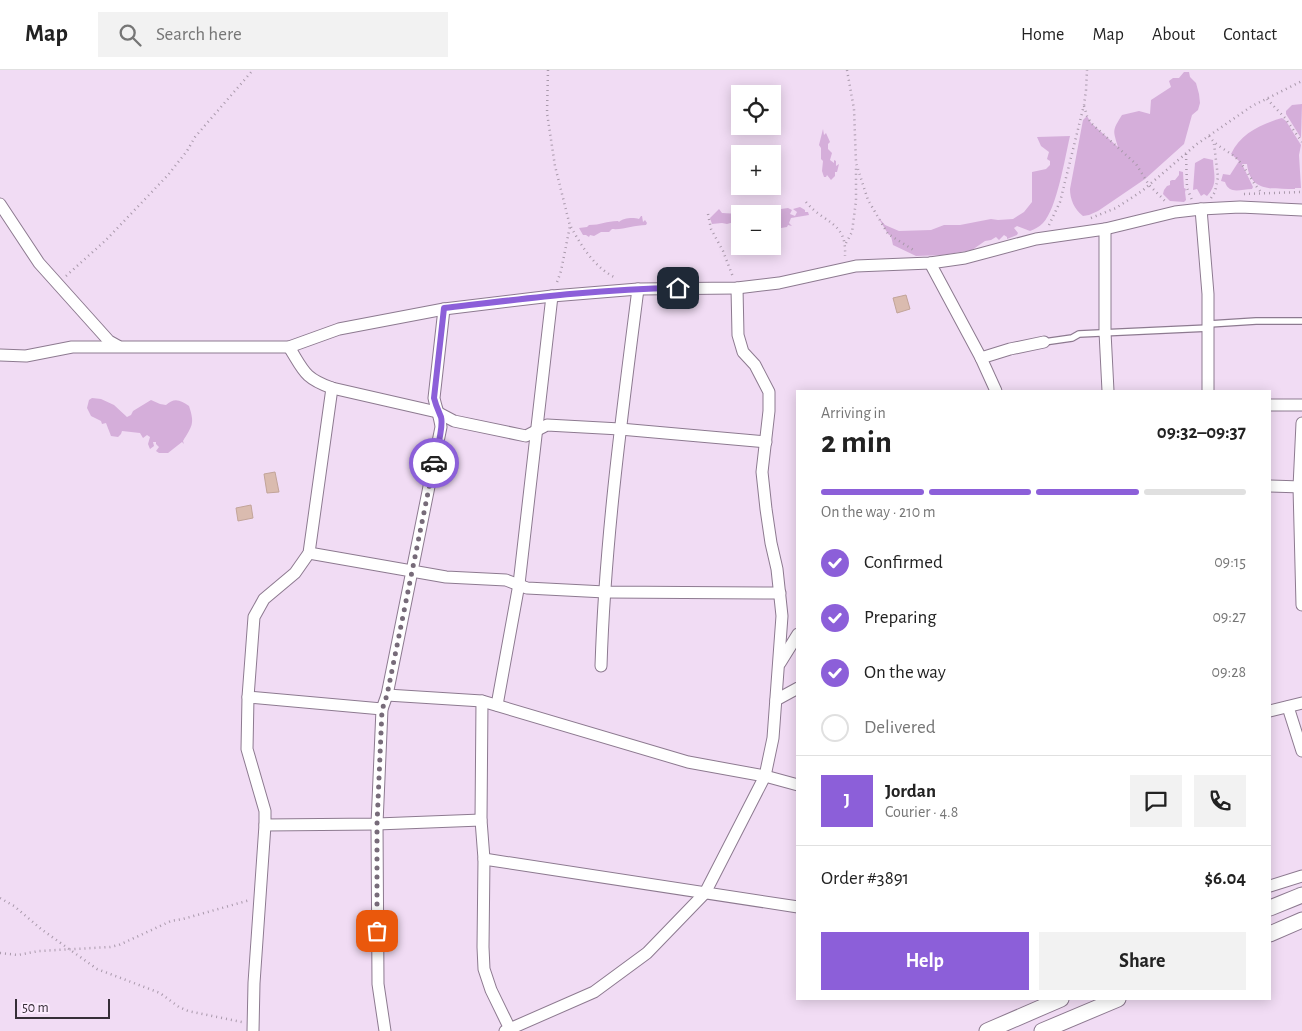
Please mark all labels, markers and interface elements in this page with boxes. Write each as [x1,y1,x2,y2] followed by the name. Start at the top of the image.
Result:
[98,12,448,57] search box
[116,21,144,49] icon: search
[25,22,68,46] text: Map
[156,25,242,44] text: Search here
[1021,26,1064,44] text: Home
[1092,26,1124,44] text: Map
[1152,26,1195,44] text: About
[1223,26,1277,44] text: Contact
[731,85,781,255] map controls
[731,85,781,135] button: locate
[731,145,781,195] button: +
[731,205,781,255] button: −
[657,267,699,309] pin
[664,274,692,302] icon: home
[821,405,886,421] text: Arriving in
[1157,423,1246,442] text: 09:32–09:37
[821,426,892,458] text: 2 min
[409,438,459,488] courier
[420,449,448,477] icon: car
[821,504,936,520] text: On the way · 210 m
[821,549,849,577] icon: check
[864,553,943,572] text: Confirmed
[1214,554,1246,570] text: 09:15
[821,604,849,632] icon: check
[864,608,937,627] text: Preparing
[1212,609,1246,625] text: 09:27
[821,659,849,687] icon: check
[864,663,946,682] text: On the way
[1212,664,1246,680] text: 09:28
[864,718,936,737] text: Delivered
[1130,775,1182,827] button: chat
[1194,775,1246,827] button: phone
[885,782,936,801] text: Jordan
[844,791,850,810] text: J
[885,804,958,820] text: Courier · 4.8
[821,869,909,888] text: Order #3891
[1204,869,1246,888] text: $6.04
[356,910,398,952] pin
[363,917,391,945] icon: bag
[821,932,1029,990] button: Help
[1039,932,1246,990] button: Share
[15,996,110,1019] scale bar
[22,1001,49,1015] text: 50 m

